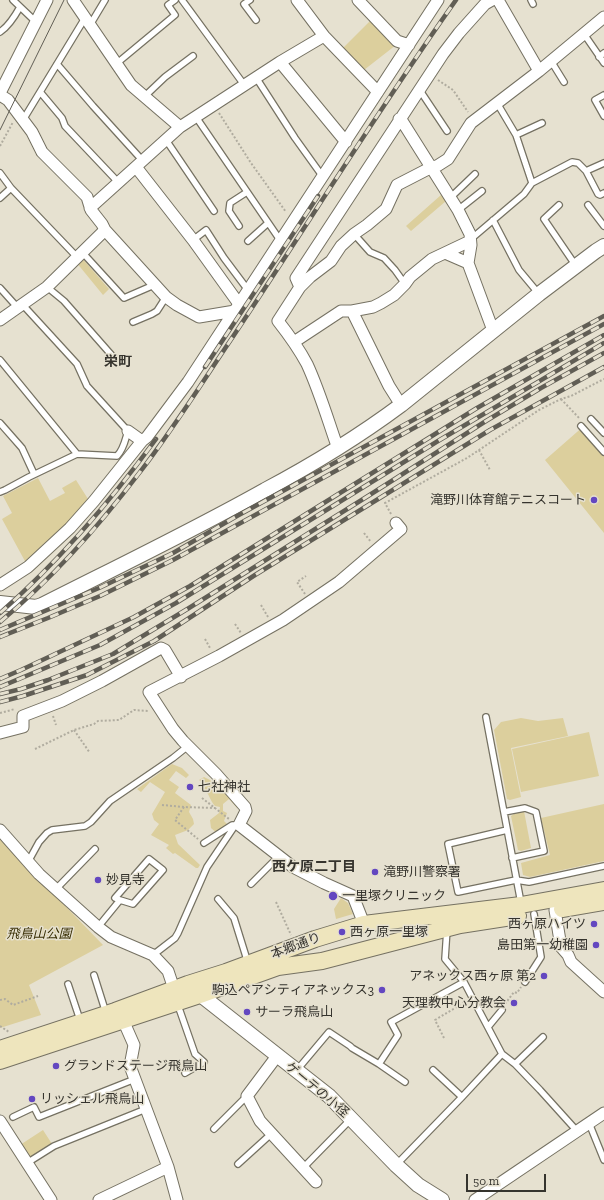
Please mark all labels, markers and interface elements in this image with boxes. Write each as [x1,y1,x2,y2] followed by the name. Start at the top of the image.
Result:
[104,354,132,370] district label: 栄町
[430,492,586,508] place label: 滝野川体育館テニスコート
[589,495,599,505] marker: 滝野川体育館テニスコート
[198,779,250,795] place label: 七社神社
[185,782,195,792] marker: 七社神社
[272,859,356,875] district label: 西ケ原二丁目
[383,864,461,880] place label: 滝野川警察署
[370,867,380,877] marker: 滝野川警察署
[106,872,145,888] place label: 妙見寺
[93,875,103,885] marker: 妙見寺
[342,888,446,904] place label: 一里塚クリニック
[327,890,339,902] marker: 一里塚クリニック
[508,916,586,932] place label: 西ヶ原ハイツ
[589,919,599,929] marker: 西ヶ原ハイツ
[350,924,428,940] place label: 西ヶ原一里塚
[7,926,71,942] park label: 飛鳥山公園
[337,927,347,937] marker: 西ヶ原一里塚
[269,930,323,962] street label: 本郷通り
[497,937,588,953] place label: 島田第一幼稚園
[591,940,601,950] marker: 島田第一幼稚園
[409,968,536,984] place label: アネックス西ヶ原 第2
[539,971,549,981] marker: アネックス西ヶ原 第2
[212,982,374,998] place label: 駒込ペアシティアネックス3
[377,985,387,995] marker: 駒込ペアシティアネックス3
[402,995,506,1011] place label: 天理教中心分教会
[509,998,519,1008] marker: 天理教中心分教会
[255,1004,333,1020] place label: サーラ飛鳥山
[242,1007,252,1017] marker: サーラ飛鳥山
[64,1058,207,1074] place label: グランドステージ飛鳥山
[282,1059,352,1121] street label: ゲーテの小径
[51,1061,61,1071] marker: グランドステージ飛鳥山
[40,1091,144,1107] place label: リッシェル飛鳥山
[27,1094,37,1104] marker: リッシェル飛鳥山
[468,1166,548,1192] scale bar
[473,1174,499,1188] text: 50 m

